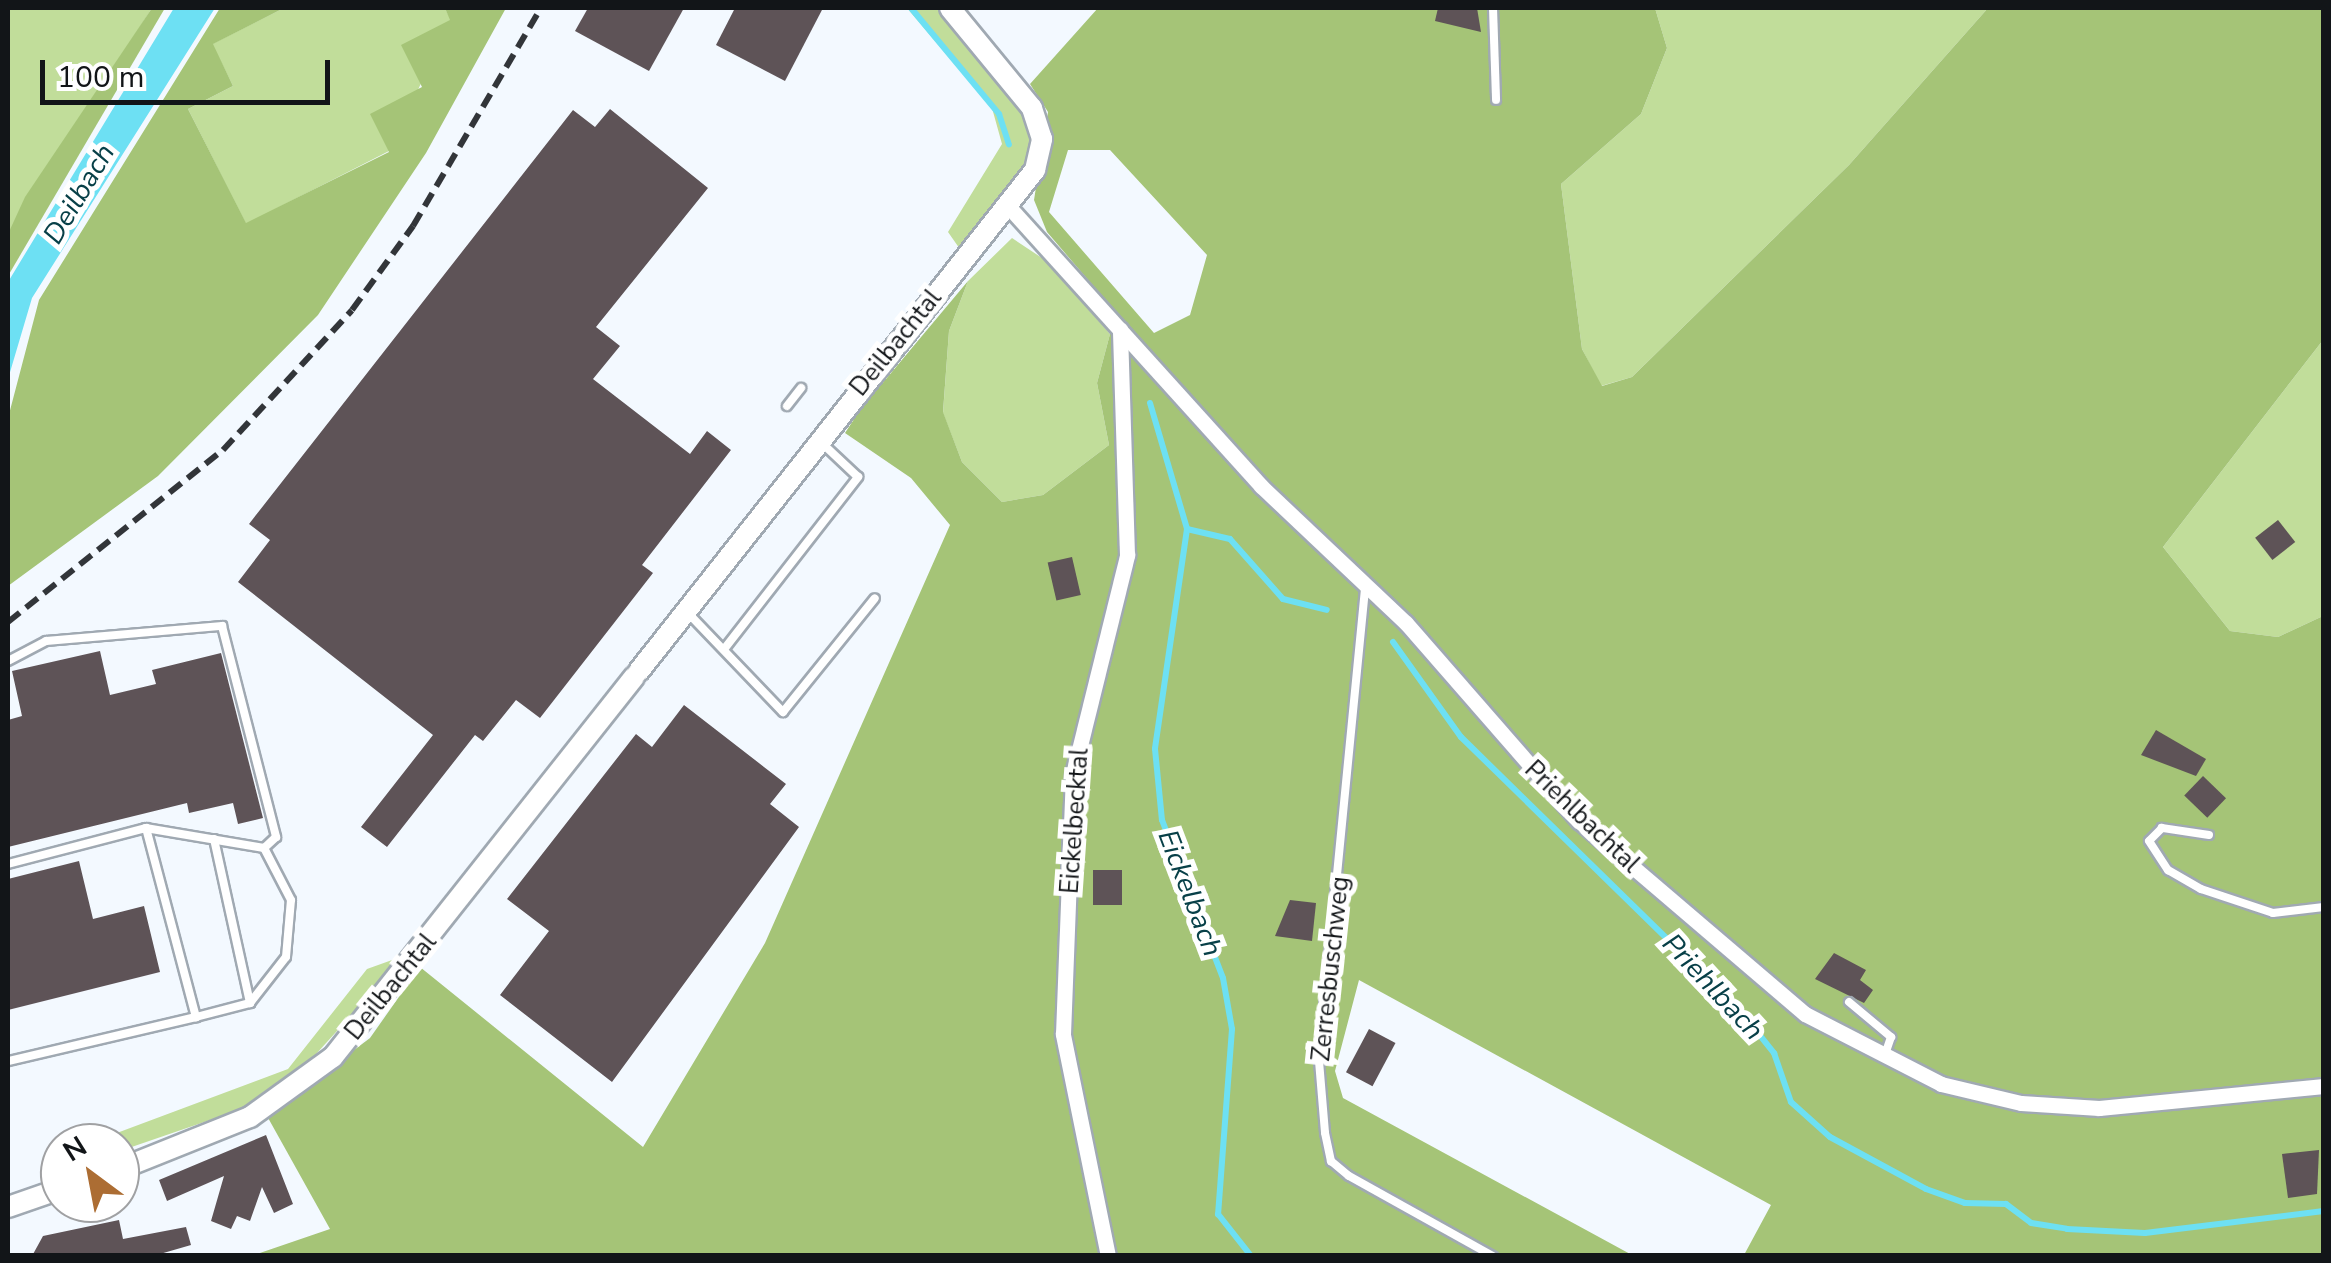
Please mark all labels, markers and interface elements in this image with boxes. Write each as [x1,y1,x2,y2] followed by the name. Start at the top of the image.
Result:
[45,40,335,102] scale bar
[57,57,144,98] text: 100 m
[36,138,122,250] water label: Deilbach
[844,284,948,402] street label: Deilbachtal
[1055,747,1095,895] street label: Eickelbecktal
[1518,755,1646,879] street label: Priehlbachtal
[1151,825,1229,961] water label: Eickelbach
[1306,875,1356,1063] street label: Zerresbuschweg
[1655,927,1771,1047] water label: Priehlbach
[339,928,443,1046] street label: Deilbachtal
[40,1123,140,1223] north arrow
[56,1128,94,1171] text: N

